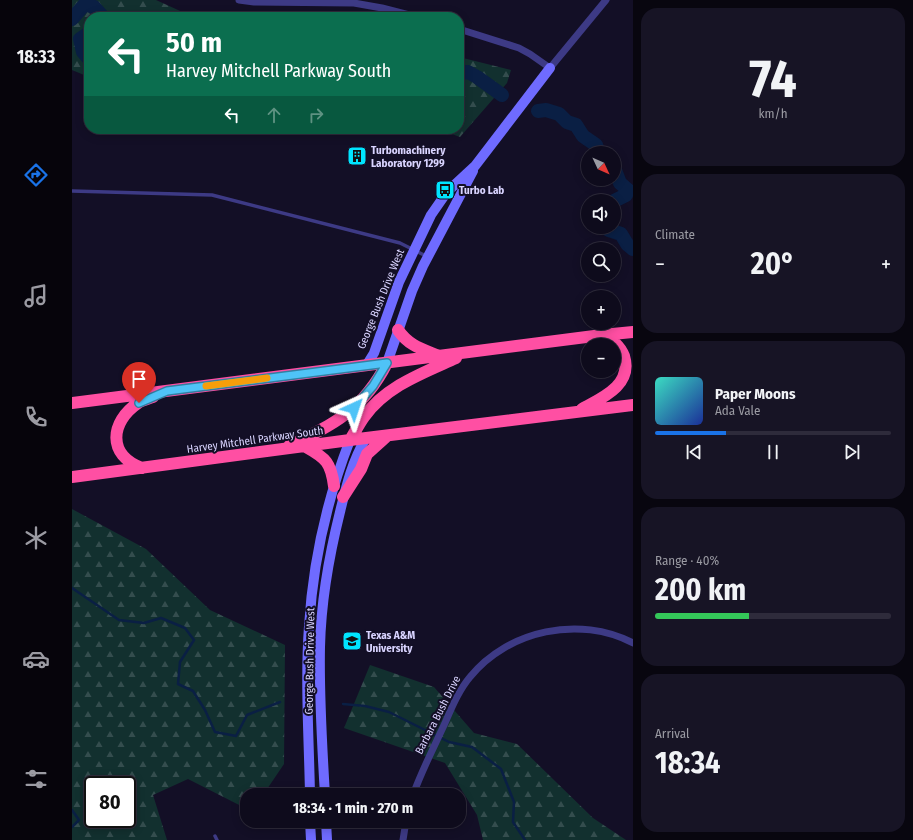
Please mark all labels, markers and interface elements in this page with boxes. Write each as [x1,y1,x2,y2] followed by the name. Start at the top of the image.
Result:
[166,26,222,59] text: 50 m
[100,28,152,80] icon: left
[17,46,55,68] text: 18:33
[749,48,797,111] text: 74
[166,60,391,82] text: Harvey Mitchell Parkway South
[221,104,243,126] icon: left
[263,104,285,126] icon: ahead
[305,104,327,126] icon: right
[759,106,788,121] text: km/h
[371,144,446,170] place label: Turbomachinery Laboratory 1299
[346,145,368,167] building icon: Turbomachinery Laboratory 1299
[581,146,621,186] north arrow
[581,146,621,378] map controls
[22,161,50,189] icon: directions
[434,179,456,201] bus stop icon: Turbo Lab
[459,184,504,197] place label: Turbo Lab
[581,194,621,234] button: sound
[655,227,695,242] text: Climate
[581,242,621,282] button: search
[751,246,795,282] text: 20°
[355,247,407,351] street label: George Bush Drive West
[655,251,665,278] text: −
[881,251,891,278] text: +
[22,282,50,310] icon: music
[581,290,621,330] button: +
[581,338,621,378] button: −
[122,362,156,403] pin
[128,368,150,390] icon: arrive
[715,385,796,403] text: Paper Moons
[333,387,375,429] position arrow
[22,403,50,431] icon: phone
[715,403,760,418] text: Ada Vale
[186,424,324,456] street label: Harvey Mitchell Parkway South
[683,441,705,463] icon: previous
[762,441,784,463] icon: pause
[841,441,863,463] icon: next
[22,524,50,552] icon: climate
[655,553,719,568] text: Range · 40%
[655,572,746,608] text: 200 km
[303,607,317,715] street label: George Bush Drive West
[366,629,415,655] place label: Texas A&M University
[341,630,363,652] school or university icon: Texas A&M University
[22,645,50,673] icon: car
[413,674,463,756] street label: Barbara Bush Drive
[655,726,689,741] text: Arrival
[655,745,720,781] text: 18:34
[22,765,50,793] icon: filters
[84,776,136,828] speed limit sign: 80
[293,799,413,817] text: 18:34 · 1 min · 270 m

